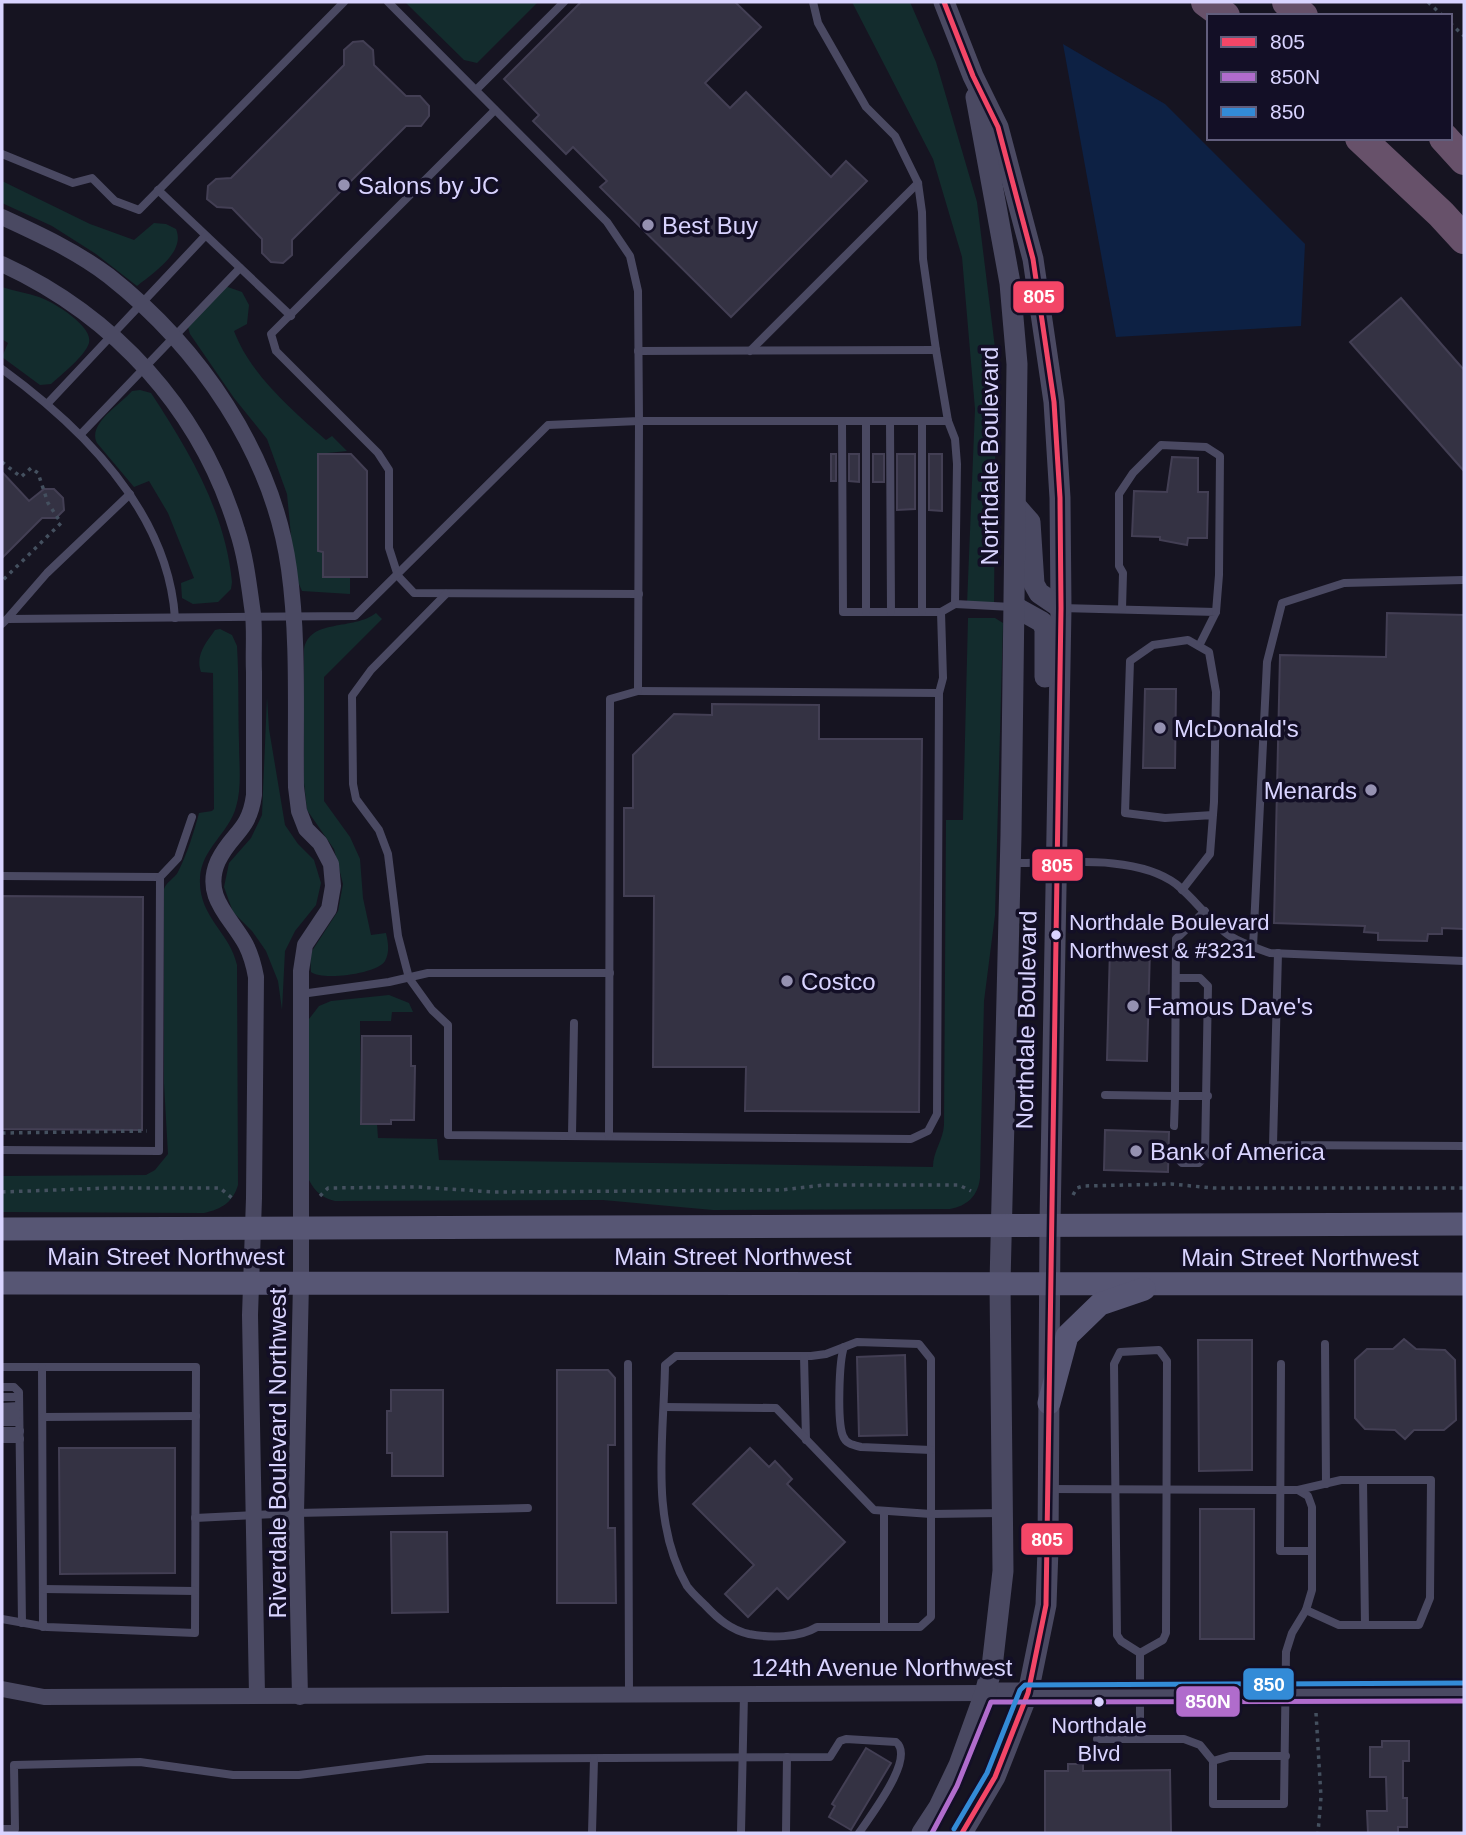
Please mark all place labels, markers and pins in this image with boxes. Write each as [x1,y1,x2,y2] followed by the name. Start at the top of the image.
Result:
[358,172,499,199] place label: Salons by JC
[336,177,352,193] marker: Salons by JC
[662,212,758,239] place label: Best Buy
[640,217,656,233] marker: Best Buy
[1174,715,1299,742] place label: McDonald's
[1152,720,1168,736] marker: McDonald's
[1264,777,1357,804] place label: Menards
[1363,782,1379,798] marker: Menards
[1069,910,1270,963] place label: Northdale Boulevard Northwest & #3231
[1049,928,1063,942] marker: Northdale Boulevard Northwest & #3231
[801,968,876,995] place label: Costco
[779,973,795,989] marker: Costco
[1147,993,1313,1020] place label: Famous Dave's
[1125,998,1141,1014] marker: Famous Dave's
[1150,1138,1325,1165] place label: Bank of America
[1128,1143,1144,1159] marker: Bank of America
[1092,1695,1106,1709] marker: Northdale Blvd
[1051,1713,1147,1766] place label: Northdale Blvd

